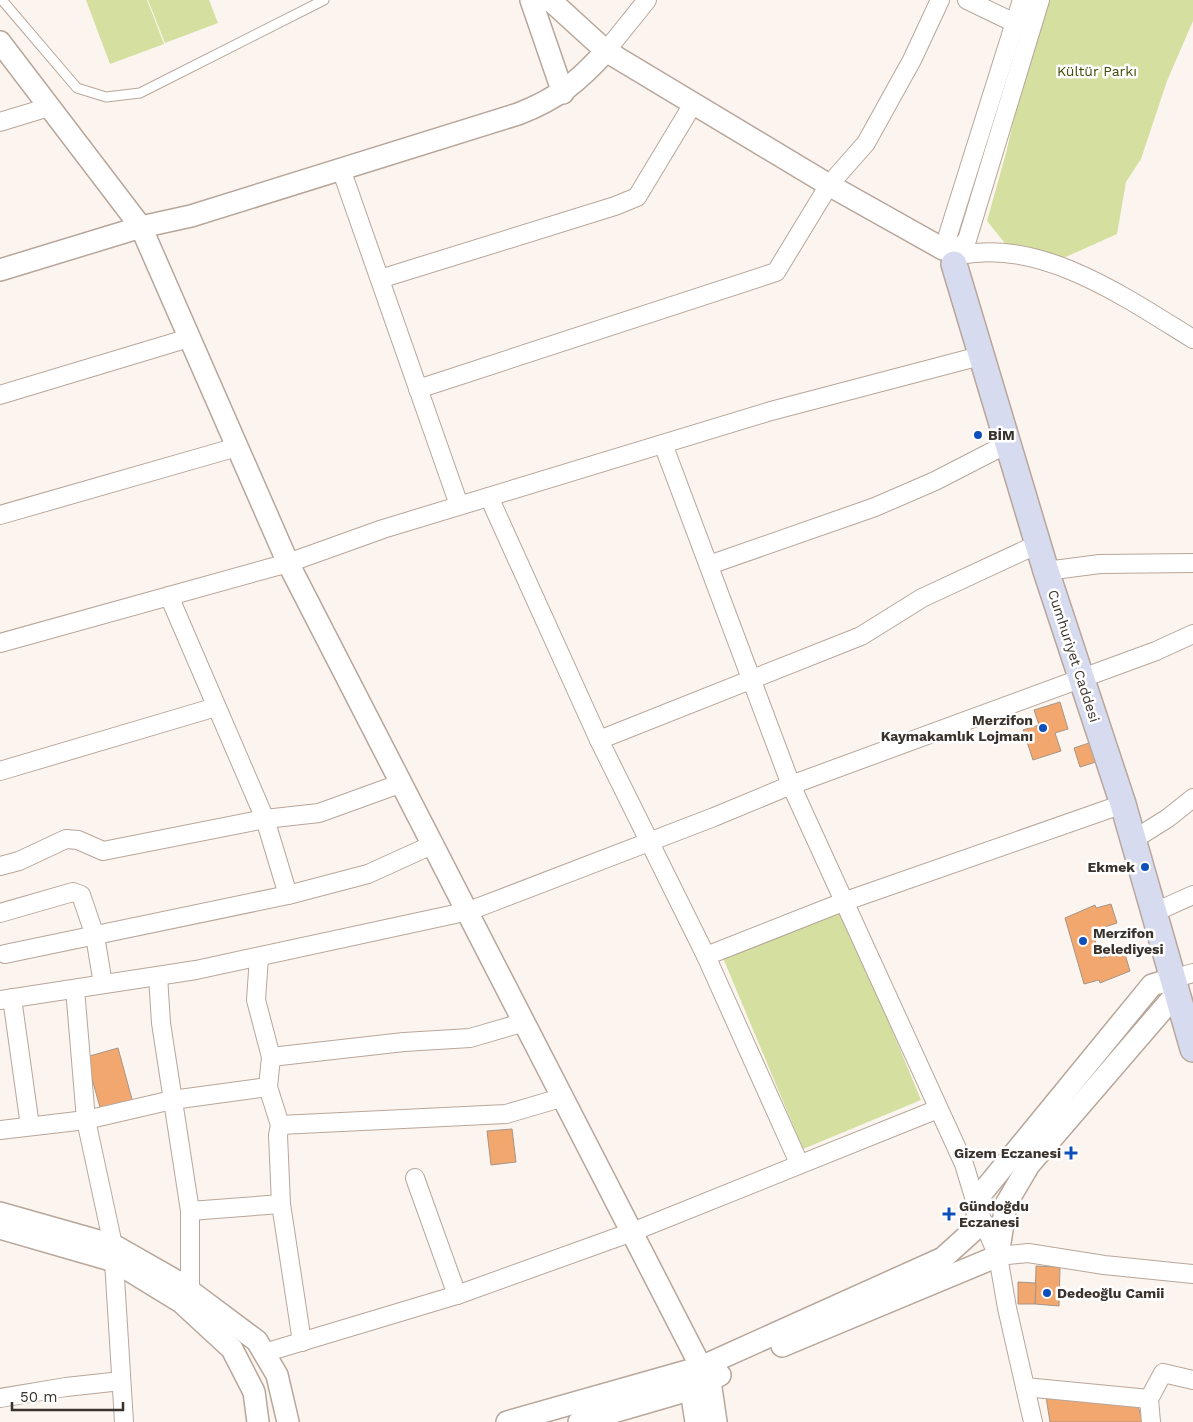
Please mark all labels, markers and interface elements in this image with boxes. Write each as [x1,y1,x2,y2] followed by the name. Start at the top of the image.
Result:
[1057,63,1137,79] park label: Kültür Parkı
[988,427,1015,443] place label: BİM
[972,429,984,441] marker: BİM
[1045,588,1103,724] street label: Cumhuriyet Caddesi
[881,712,1033,744] place label: Merzifon Kaymakamlık Lojmanı
[1037,722,1049,734] marker: Merzifon Kaymakamlık Lojmanı
[1087,859,1135,875] place label: Ekmek
[1139,861,1151,873] marker: Ekmek
[1093,925,1164,957] place label: Merzifon Belediyesi
[1077,935,1089,947] marker: Merzifon Belediyesi
[954,1145,1061,1161] place label: Gizem Eczanesi
[1065,1147,1077,1159] marker: Gizem Eczanesi
[959,1198,1029,1230] place label: Gündoğdu Eczanesi
[943,1208,955,1220] marker: Gündoğdu Eczanesi
[1057,1285,1164,1301] place label: Dedeoğlu Camii
[1041,1287,1053,1299] marker: Dedeoğlu Camii
[12,1380,124,1412] scale bar
[20,1388,57,1406] text: 50 m

